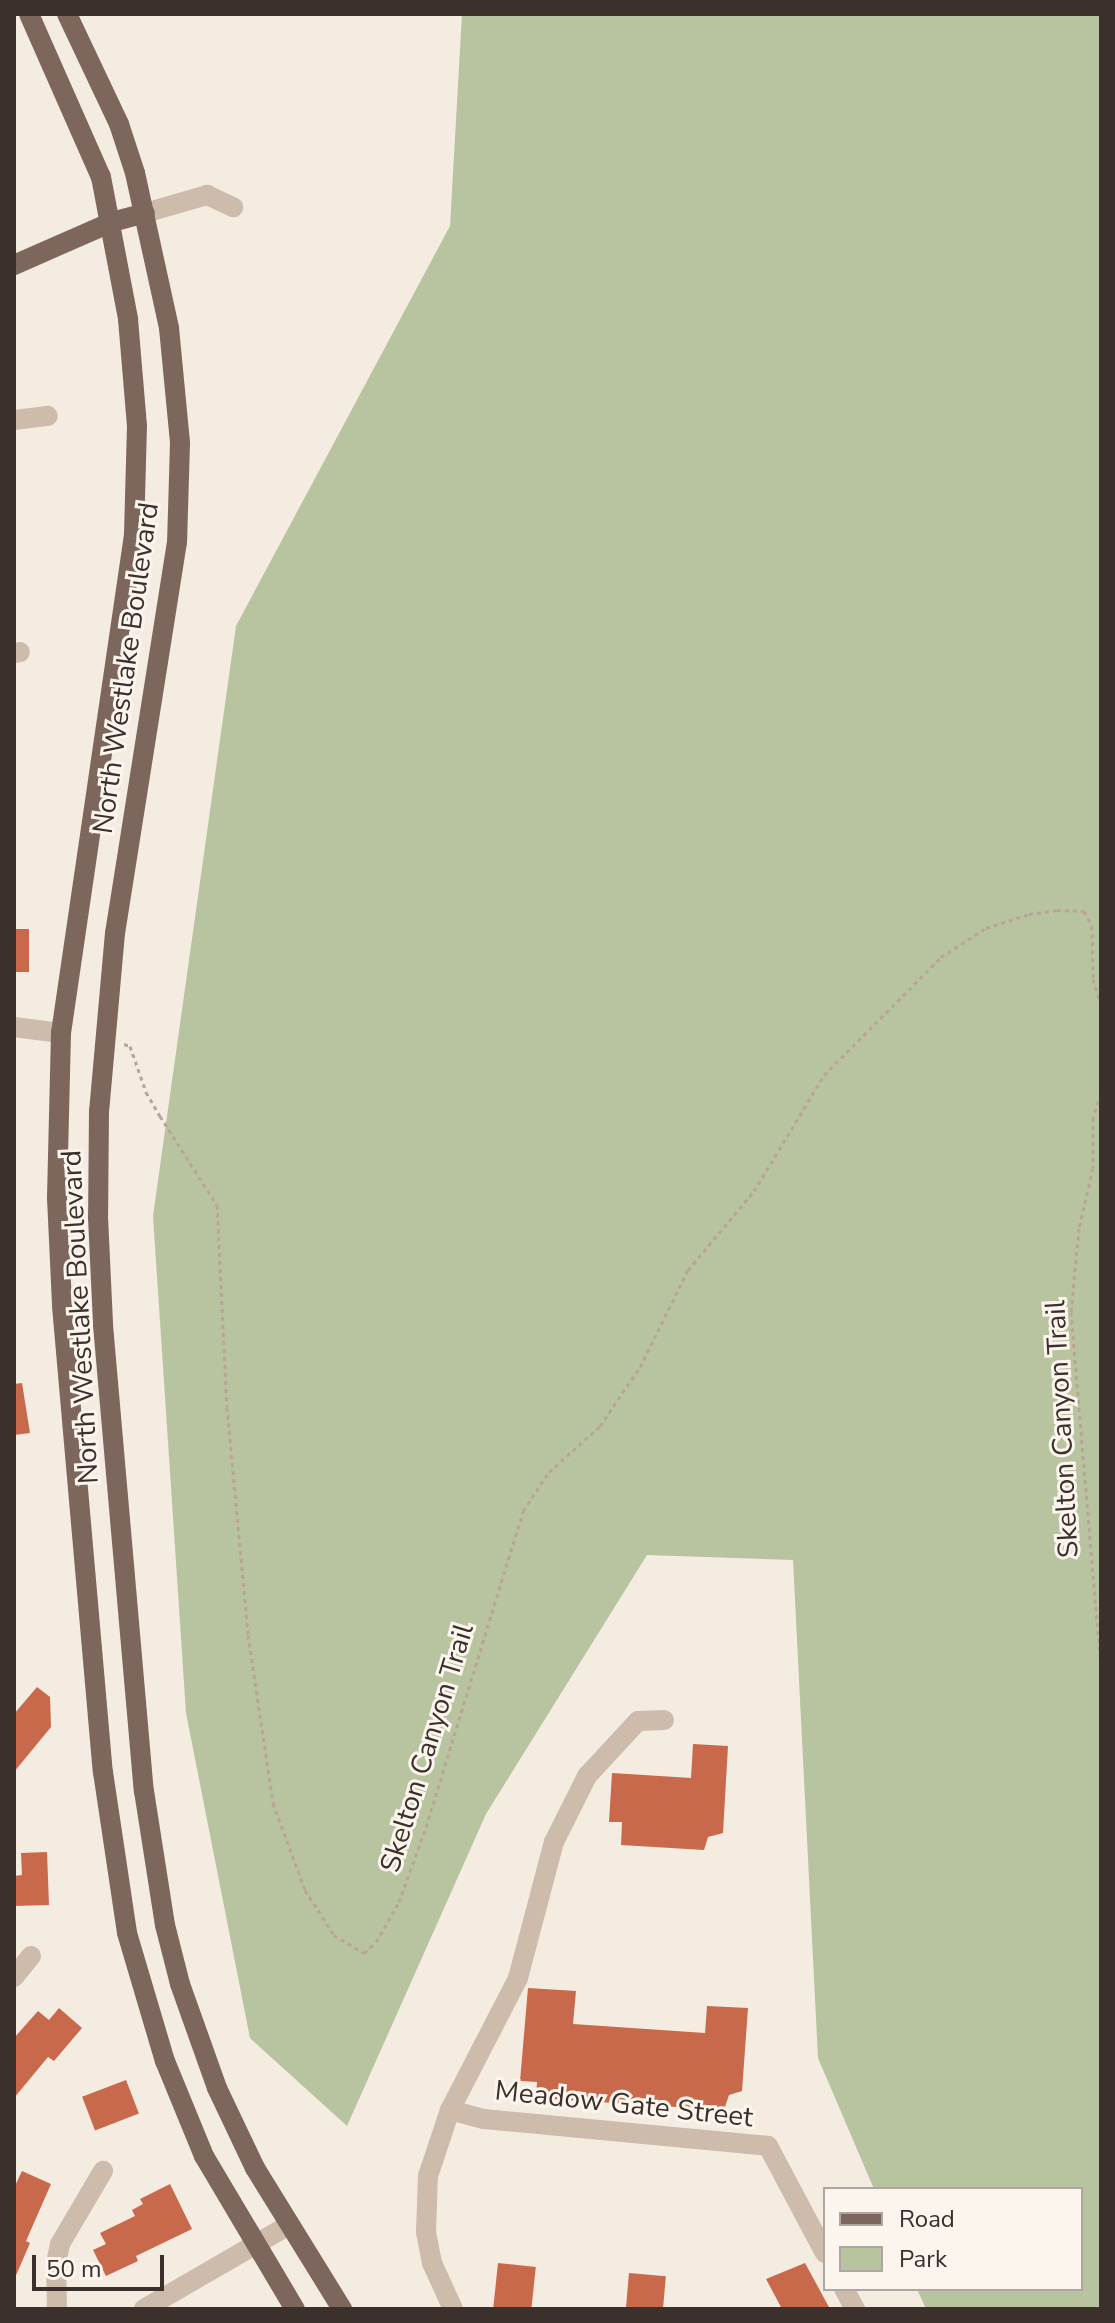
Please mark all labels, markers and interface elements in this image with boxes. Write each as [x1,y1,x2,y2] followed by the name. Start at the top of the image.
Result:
[86,500,166,836] street label: North Westlake Boulevard
[54,1149,106,1485] street label: North Westlake Boulevard
[1038,1299,1086,1559] street label: Skelton Canyon Trail
[373,1620,481,1876] street label: Skelton Canyon Trail
[493,2074,755,2134] street label: Meadow Gate Street
[823,2187,1083,2291] legend
[899,2203,955,2235] text: Road
[36,2239,168,2289] scale bar
[899,2243,947,2275] text: Park
[46,2253,102,2285] text: 50 m

